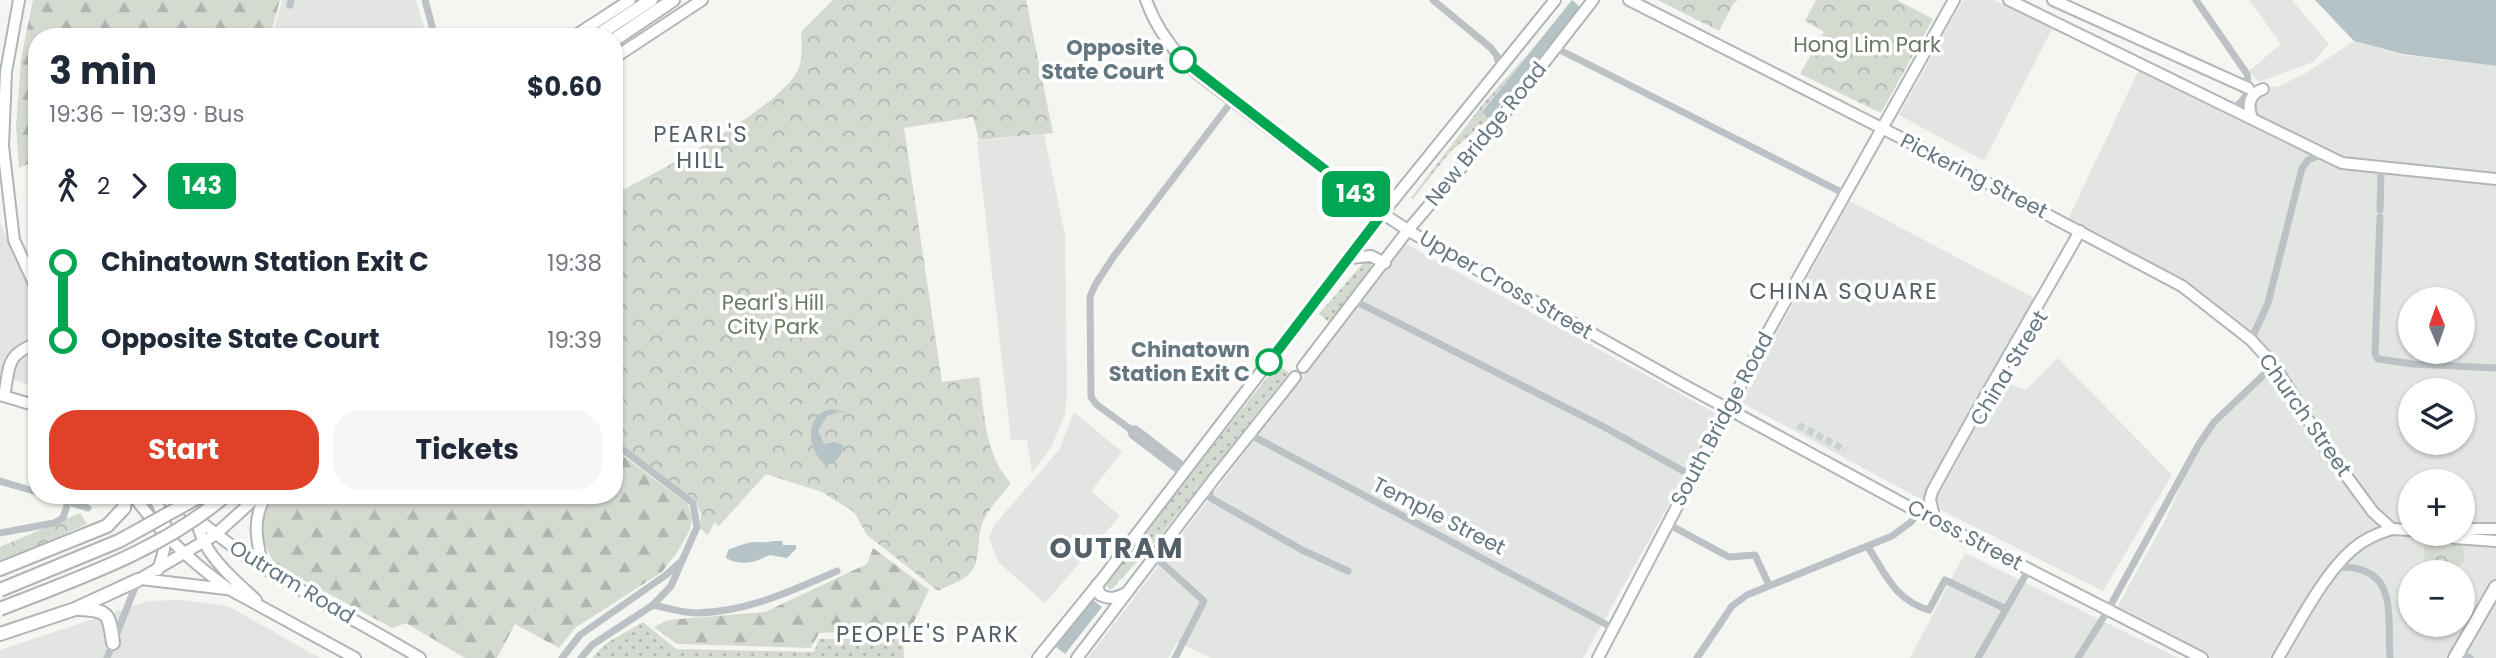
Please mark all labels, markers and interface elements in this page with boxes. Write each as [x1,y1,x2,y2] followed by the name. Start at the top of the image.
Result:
[1793,30,1941,59] park label: Hong Lim Park
[1041,33,1164,86] place label: Opposite State Court
[49,44,157,97] text: 3 min
[1170,47,1196,73] marker: Opposite State Court
[1418,55,1553,212] street label: New Bridge Road
[527,69,602,105] text: $0.60
[49,98,245,130] text: 19:36 – 19:39 · Bus
[653,118,749,176] district label: PEARL'S HILL
[1896,126,2053,225] street label: Pickering Street
[49,167,87,205] icon: walk
[120,167,158,205] icon: forward
[182,169,222,202] text: 143
[97,170,110,202] text: 2
[1316,171,1396,217] line badge: 143
[1336,177,1376,210] text: 143
[1414,223,1598,346] street label: Upper Cross Street
[101,244,429,280] text: Chinatown Station Exit C
[547,247,602,279] text: 19:38
[1749,275,1939,307] district label: CHINA SQUARE
[2398,287,2474,364] north arrow
[2398,287,2475,637] map controls
[722,288,824,341] park label: Pearl's Hill City Park
[1963,305,2054,431] street label: China Street
[101,321,379,357] text: Opposite State Court
[547,324,602,356] text: 19:39
[1663,327,1780,511] street label: South Bridge Road
[1109,335,1250,388] place label: Chinatown Station Exit C
[2252,347,2359,482] street label: Church Street
[1256,349,1282,375] marker: Chinatown Station Exit C
[2398,378,2475,455] button: layers
[49,410,319,490] button: Start
[333,410,602,490] button: Tickets
[2398,469,2475,546] button: +
[1368,470,1511,562] street label: Temple Street
[1903,492,2028,577] street label: Cross Street
[1050,529,1184,568] district label: OUTRAM
[224,533,360,630] street label: Outram Road
[2398,560,2475,637] button: −
[836,618,1020,650] district label: PEOPLE'S PARK

